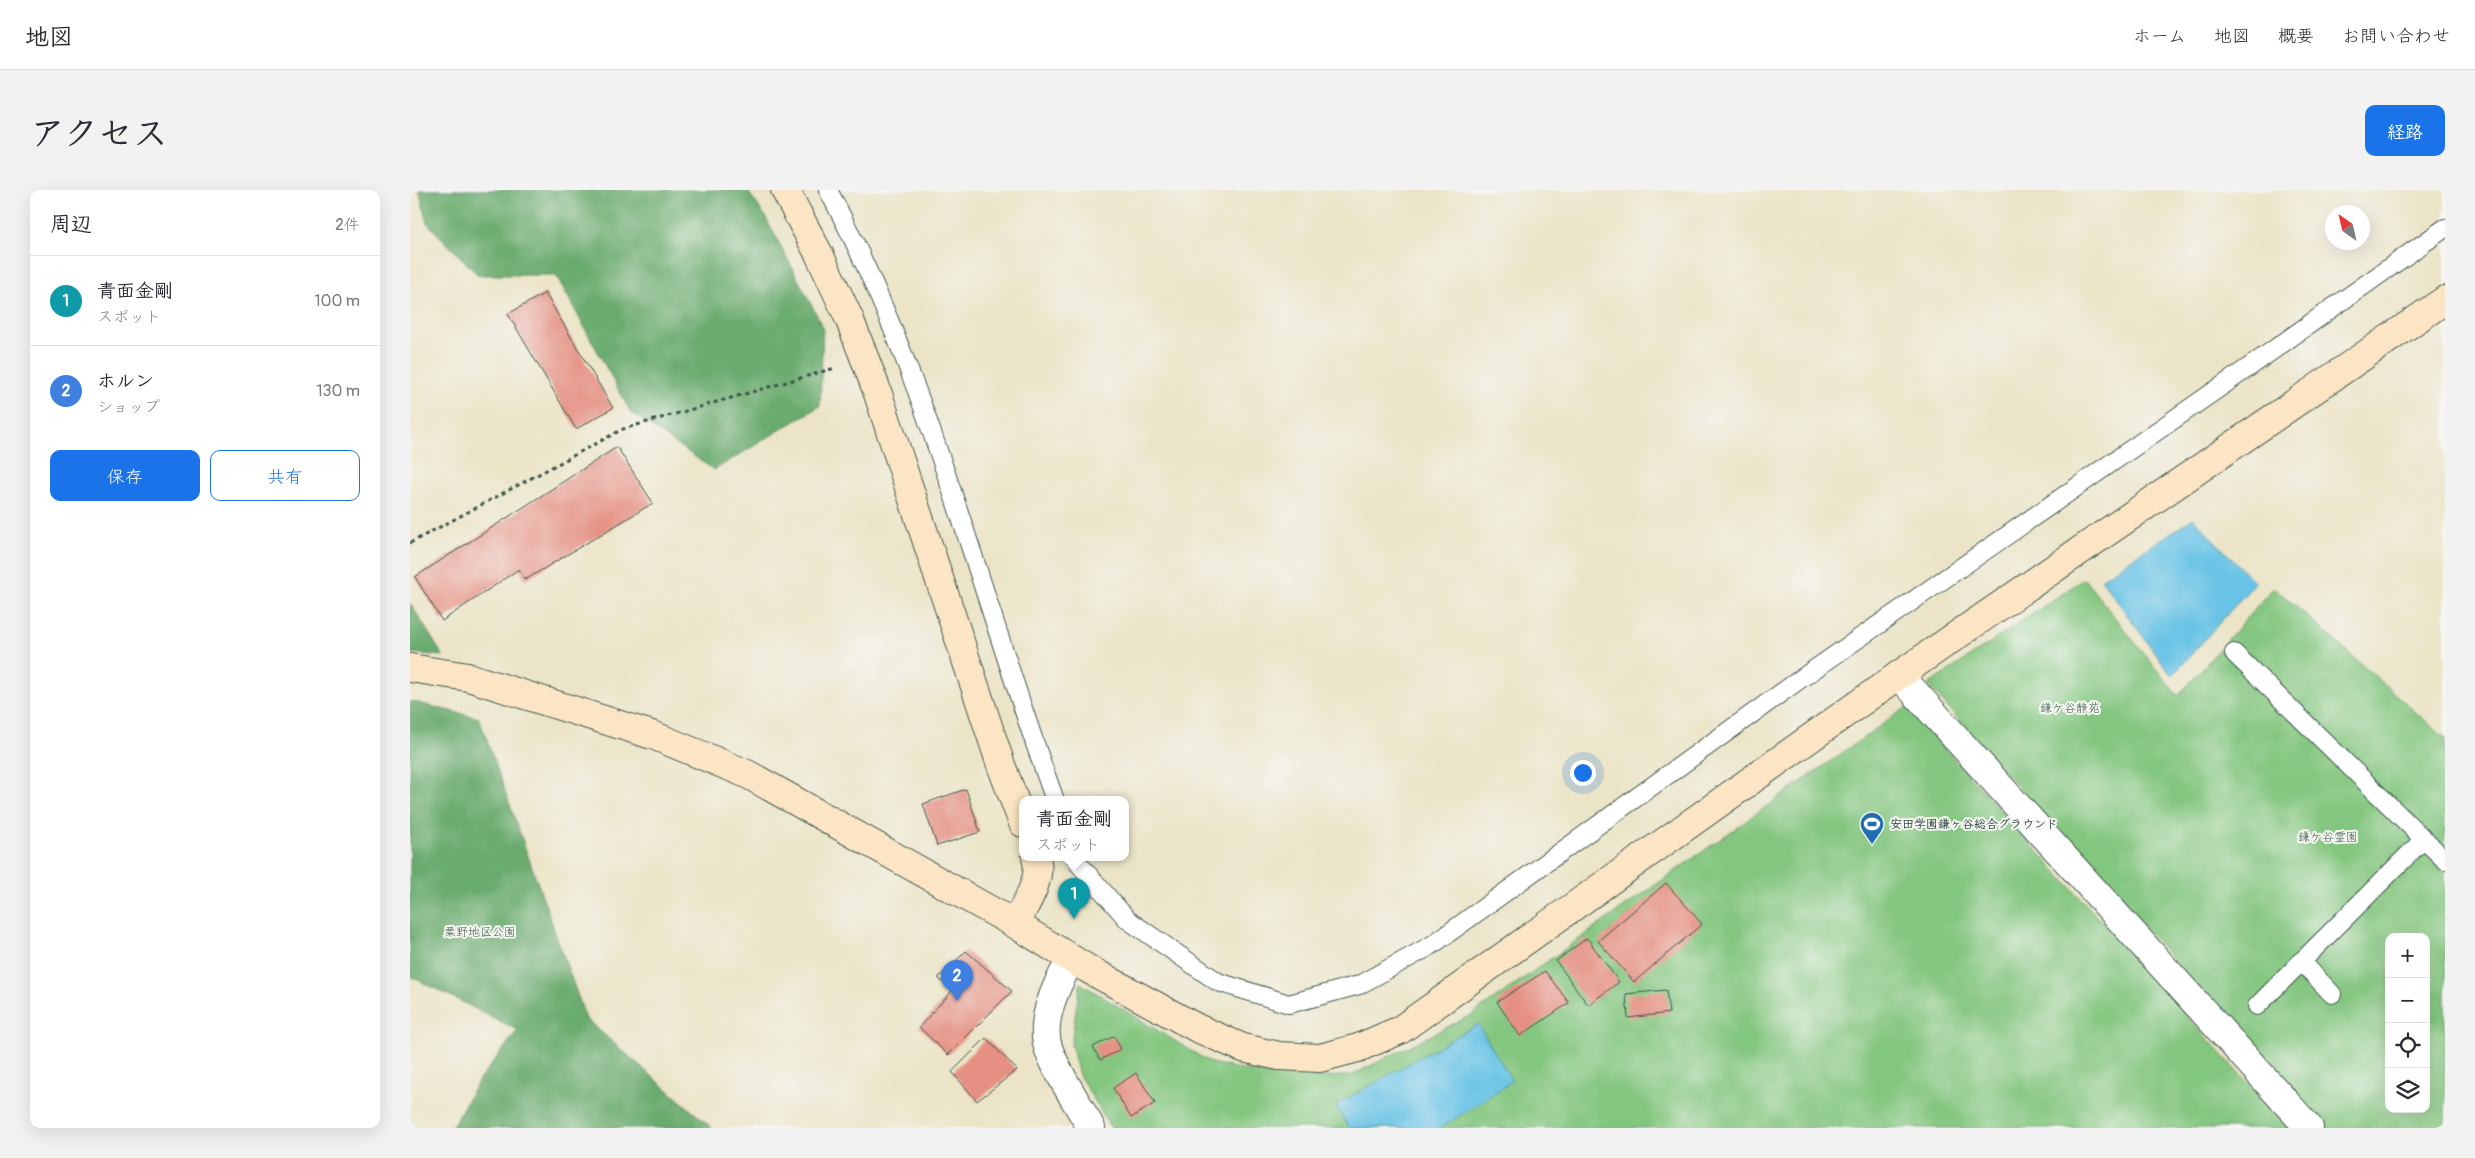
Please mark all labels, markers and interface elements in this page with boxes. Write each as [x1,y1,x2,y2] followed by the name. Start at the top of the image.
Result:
[25,23,73,52] text: 地図
[2133,25,2186,48] text: ホーム
[2214,25,2250,48] text: 地図
[2278,25,2314,48] text: 概要
[2342,25,2450,48] text: お問い合わせ
[2365,105,2445,156] button: 経路
[30,112,168,156] text: アクセス
[2325,205,2370,250] north arrow
[50,211,92,238] text: 周辺
[335,215,360,235] text: 2件
[97,279,173,303] text: 青面金剛
[63,291,69,311] text: 1
[314,291,360,311] text: 100 m
[97,307,161,327] text: スポット
[97,369,154,393] text: ホルン
[62,381,70,401] text: 2
[316,381,360,401] text: 130 m
[97,397,160,417] text: ショップ
[50,450,200,501] button: 保存
[210,450,360,501] button: 共有
[2040,701,2100,716] park label: 鎌ケ谷静苑
[1570,760,1596,786] your location
[1019,796,1129,861] popup
[1036,807,1112,831] text: 青面金剛
[1859,811,1885,845] sports icon: 安田学園鎌ヶ谷総合グラウンド
[1890,817,2058,832] place label: 安田学園鎌ヶ谷総合グラウンド
[2298,830,2358,845] park label: 鎌ケ谷霊園
[1036,835,1100,855] text: スポット
[1058,878,1090,919] pin: 1
[444,925,516,940] park label: 粟野地区公園
[2385,933,2430,1113] map controls
[2385,933,2430,978] button: +
[941,960,973,1001] pin: 2
[2385,978,2430,1023] button: −
[2385,1023,2430,1068] button: locate
[2385,1068,2430,1113] button: layers

